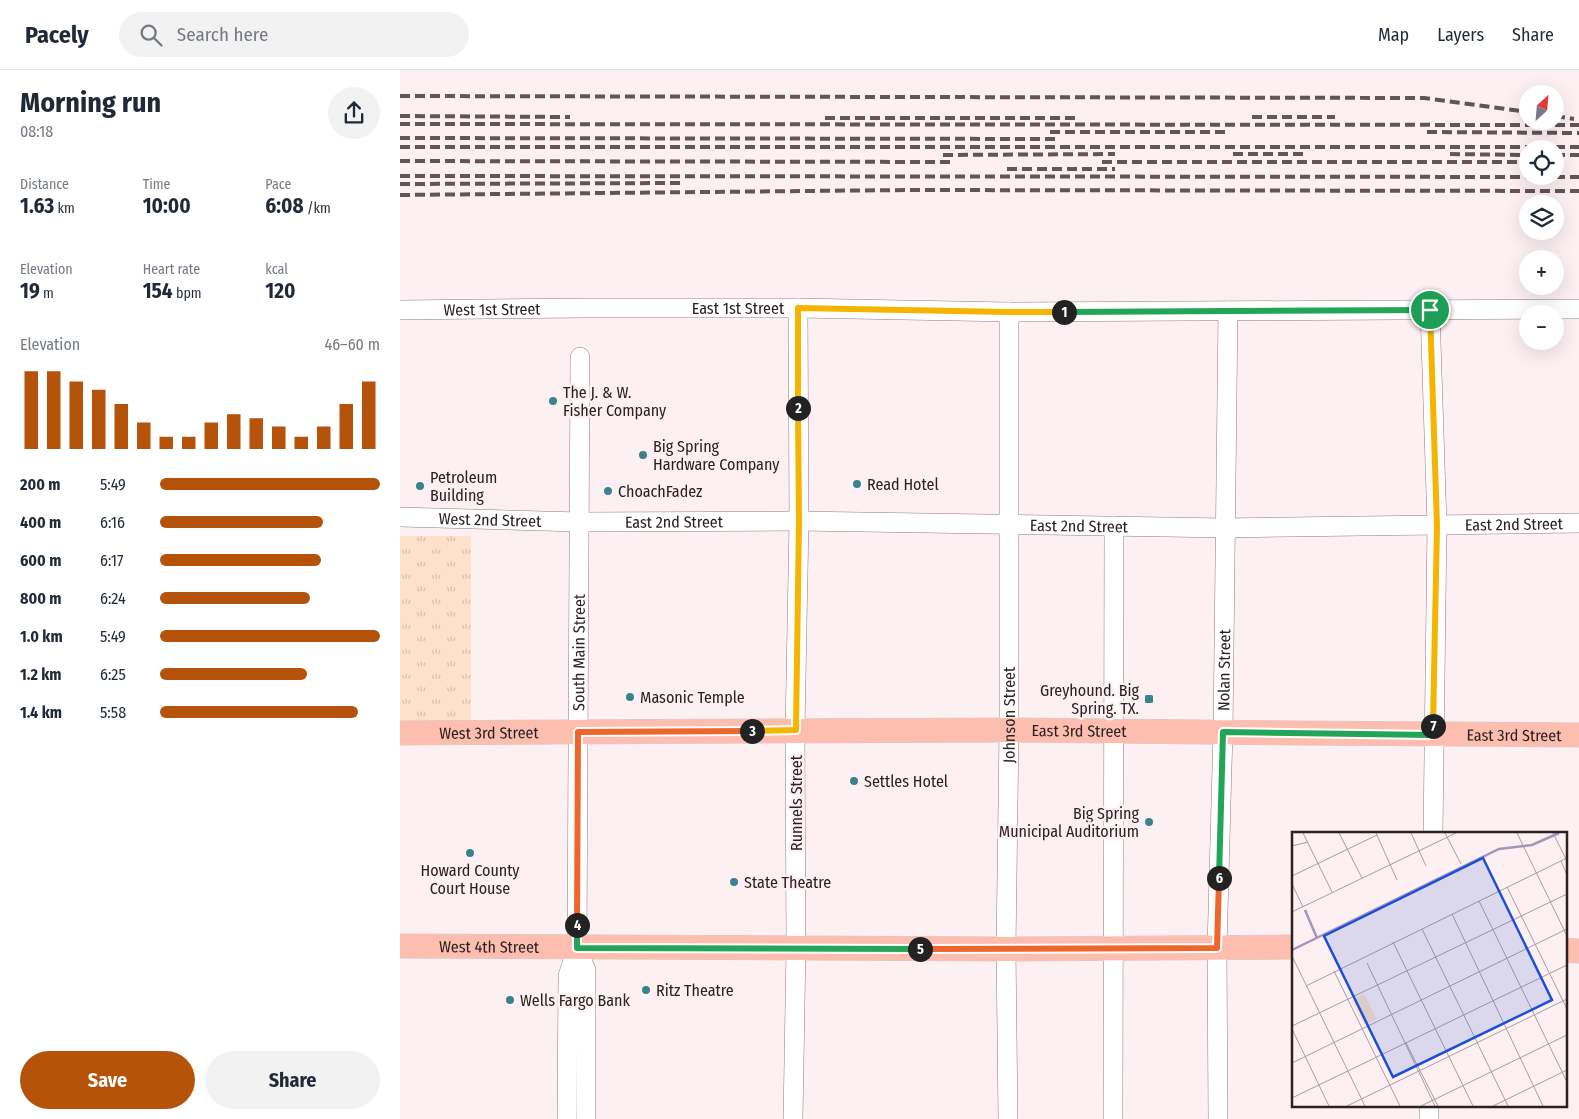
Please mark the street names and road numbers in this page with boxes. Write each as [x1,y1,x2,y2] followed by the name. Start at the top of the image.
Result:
[443,299,541,319] street label: West 1st Street
[692,299,785,318] street label: East 1st Street
[438,509,542,530] street label: West 2nd Street
[625,512,724,531] street label: East 2nd Street
[1465,514,1564,534] street label: East 2nd Street
[1030,515,1129,536] street label: East 2nd Street
[569,593,588,711] street label: South Main Street
[1214,628,1234,711] street label: Nolan Street
[999,666,1019,763] street label: Johnson Street
[1031,721,1127,740] street label: East 3rd Street
[439,723,540,742] street label: West 3rd Street
[1466,725,1562,744] street label: East 3rd Street
[787,754,806,851] street label: Runnels Street
[439,937,540,956] street label: West 4th Street

